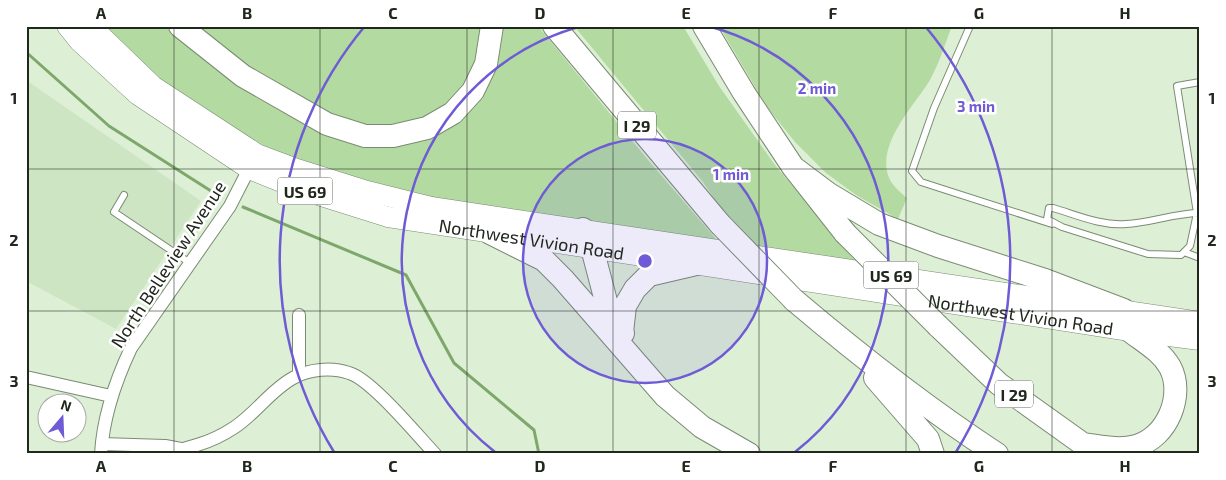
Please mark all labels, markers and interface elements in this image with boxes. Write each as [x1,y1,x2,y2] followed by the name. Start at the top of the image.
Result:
[96,3,107,22] text: A
[242,3,252,22] text: B
[388,3,398,22] text: C
[535,3,546,22] text: D
[681,3,691,22] text: E
[829,3,838,22] text: F
[974,3,984,22] text: G
[1119,3,1131,22] text: H
[798,79,836,97] text: 2 min
[11,88,17,107] text: 1
[1209,88,1215,107] text: 1
[957,97,995,115] text: 3 min
[618,112,656,138] road number: I 29
[713,165,749,183] text: 1 min
[106,176,230,352] street label: North Belleview Avenue
[278,178,332,205] road number: US 69
[437,214,626,264] street label: Northwest Vivion Road
[9,230,19,249] text: 2
[1207,230,1217,249] text: 2
[636,252,654,270] centre of rings
[864,262,918,288] road number: US 69
[927,289,1115,339] street label: Northwest Vivion Road
[9,371,19,390] text: 3
[1207,371,1217,390] text: 3
[995,380,1033,408] road number: I 29
[38,392,88,442] north arrow
[59,396,74,415] text: N
[96,456,107,475] text: A
[242,456,252,475] text: B
[388,456,398,475] text: C
[535,456,546,475] text: D
[681,456,691,475] text: E
[829,456,838,475] text: F
[974,456,984,475] text: G
[1119,456,1131,475] text: H

